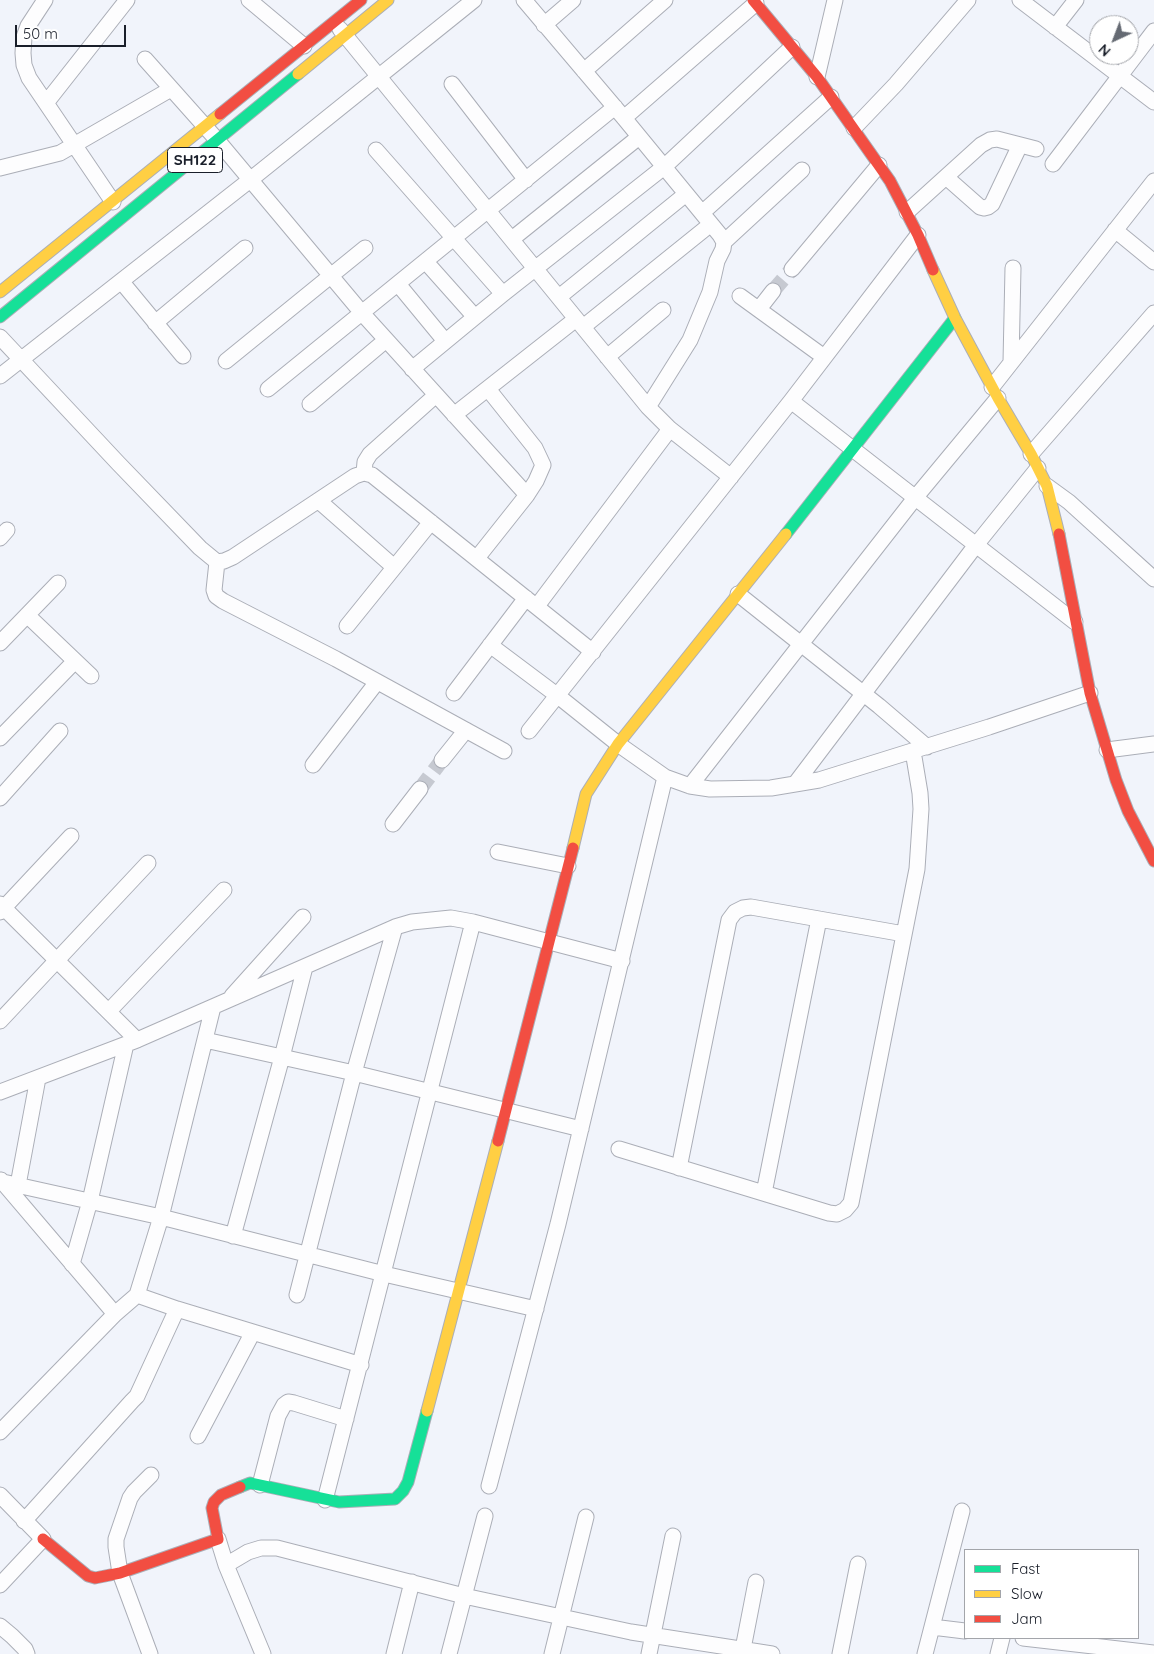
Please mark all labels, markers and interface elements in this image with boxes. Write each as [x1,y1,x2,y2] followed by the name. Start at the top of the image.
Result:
[18,15,129,47] scale bar
[1089,15,1139,65] north arrow
[23,24,58,43] text: 50 m
[1095,40,1114,60] text: N
[168,148,222,172] road number: SH122
[964,1549,1139,1639] legend
[1011,1559,1040,1578] text: Fast
[1011,1584,1043,1603] text: Slow
[1011,1609,1042,1628] text: Jam

